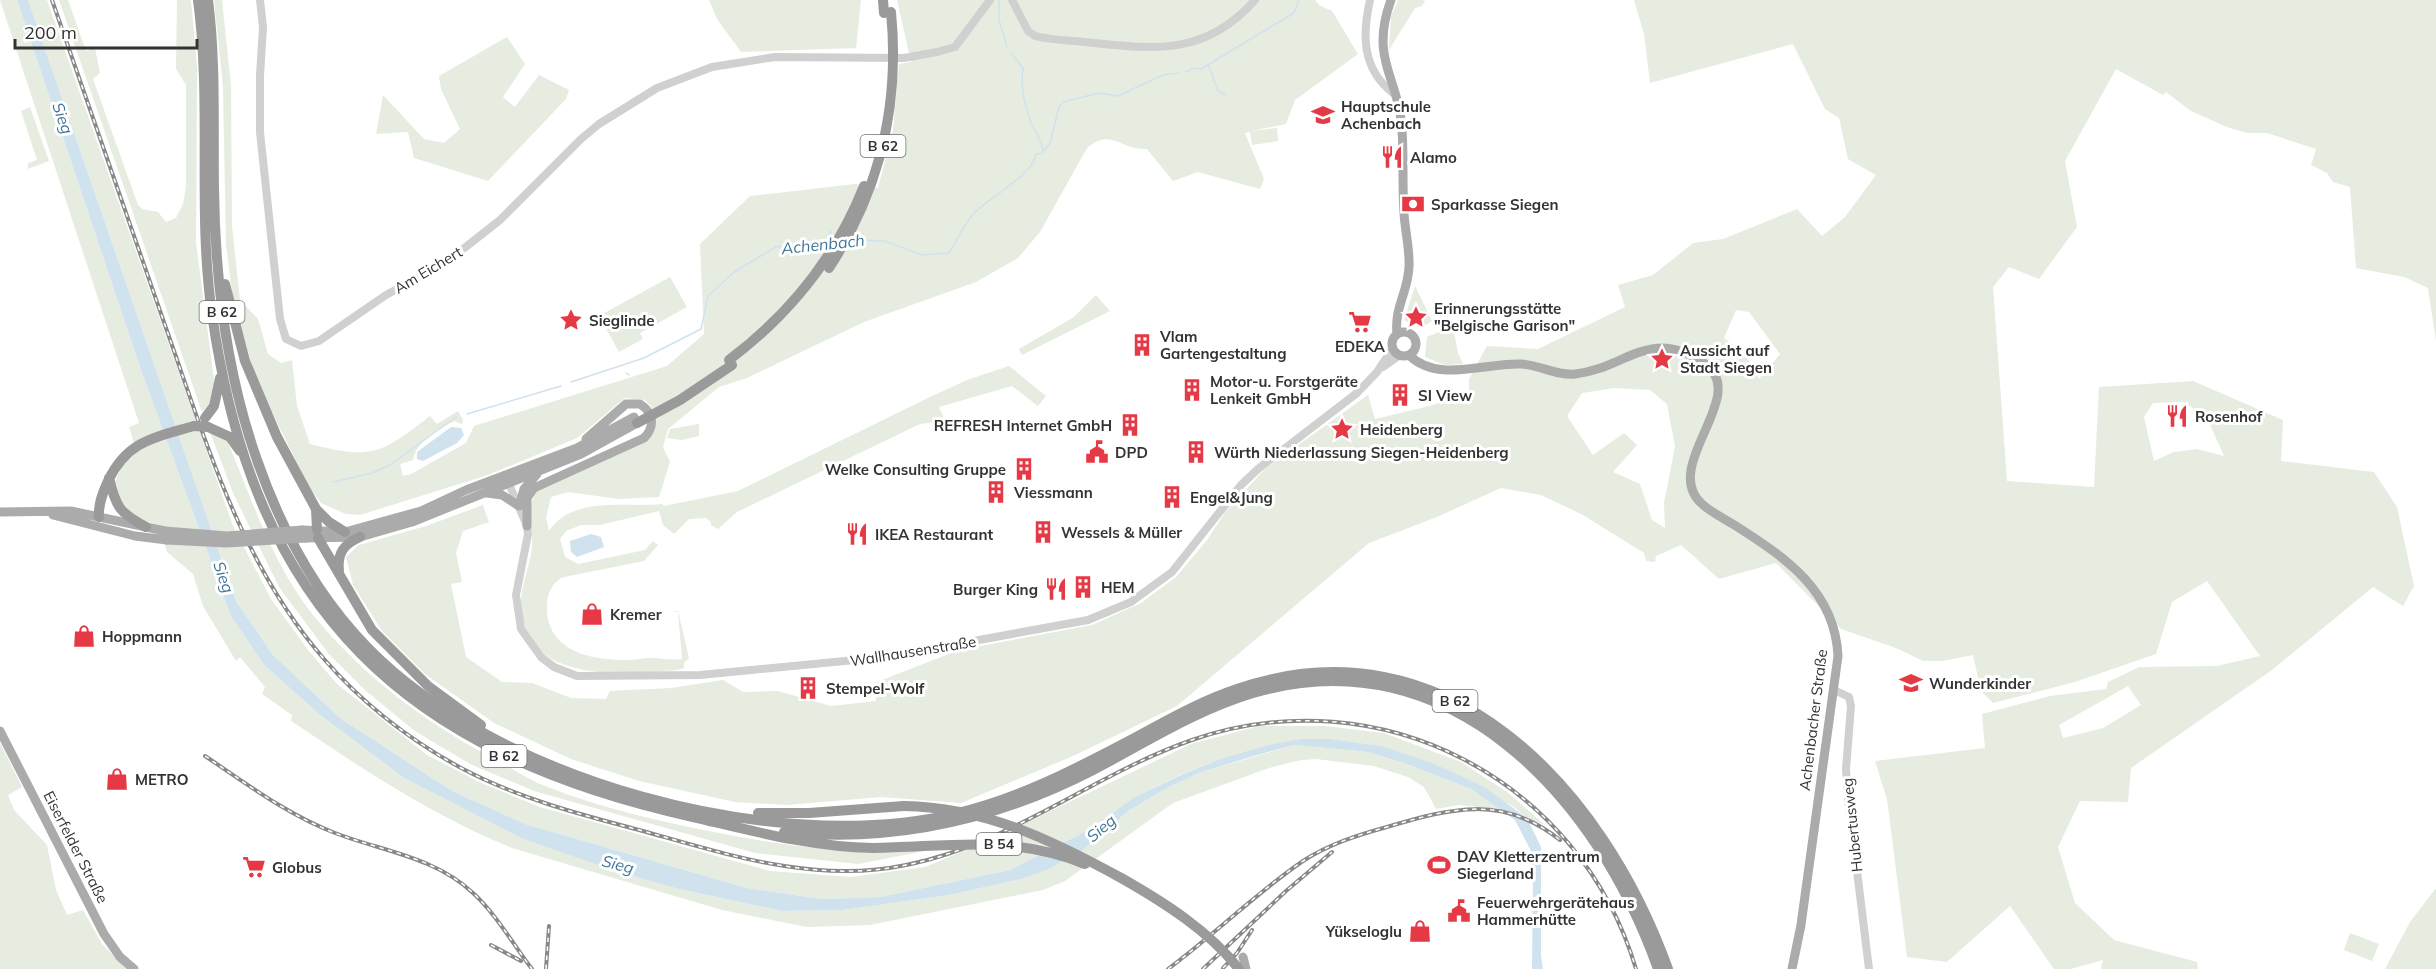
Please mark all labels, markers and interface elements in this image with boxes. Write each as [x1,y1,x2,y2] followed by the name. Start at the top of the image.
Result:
[15,12,196,50] scale bar
[24,21,77,44] text: 200 m
[1341,97,1431,133] place label: Hauptschule Achenbach
[48,100,78,137] water label: Sieg
[1310,102,1336,128] school or university icon: Hauptschule Achenbach
[860,135,906,157] road number: B 62
[1379,144,1405,170] restaurant icon: Alamo
[1410,148,1457,167] place label: Alamo
[1400,191,1426,217] bank icon: Sparkasse Siegen
[1431,195,1558,214] place label: Sparkasse Siegen
[779,230,866,258] water label: Achenbach
[391,242,465,298] street label: Am Eichert
[1434,299,1575,335] place label: Erinnerungsstätte "Belgische Garison"
[200,301,244,323] road number: B 62
[1403,304,1429,330] place icon: Erinnerungsstätte "Belgische Garison"
[558,307,584,333] place icon: Sieglinde
[1347,309,1373,335] supermarket icon: EDEKA
[589,311,655,330] place label: Sieglinde
[1159,327,1286,363] place label: Vlam Gartengestaltung
[1129,332,1155,358] building icon: Vlam Gartengestaltung
[1335,337,1386,356] place label: EDEKA
[1680,341,1772,377] place label: Aussicht auf Stadt Siegen
[1649,346,1675,372] place icon: Aussicht auf Stadt Siegen
[1210,372,1358,408] place label: Motor-u. Forstgeräte Lenkeit GmbH
[1179,377,1205,403] building icon: Motor-u. Forstgeräte Lenkeit GmbH
[1387,382,1413,408] building icon: SI View
[1418,386,1473,405] place label: SI View
[2164,403,2190,429] restaurant icon: Rosenhof
[2195,407,2263,426] place label: Rosenhof
[1117,412,1143,438] building icon: REFRESH Internet GmbH
[934,416,1112,435] place label: REFRESH Internet GmbH
[1329,416,1355,442] place icon: Heidenberg
[1360,420,1443,439] place label: Heidenberg
[1084,439,1110,465] public building icon: DPD
[1183,439,1209,465] building icon: Würth Niederlassung Siegen-Heidenberg
[1115,443,1148,462] place label: DPD
[1214,443,1509,462] place label: Würth Niederlassung Siegen-Heidenberg
[1011,456,1037,482] building icon: Welke Consulting Gruppe
[825,460,1006,479] place label: Welke Consulting Gruppe
[983,479,1009,505] building icon: Viessmann
[1013,483,1093,502] place label: Viessmann
[1159,484,1185,510] building icon: Engel&Jung
[1190,488,1273,507] place label: Engel&Jung
[1030,519,1056,545] building icon: Wessels & Müller
[844,521,870,547] restaurant icon: IKEA Restaurant
[1061,523,1182,542] place label: Wessels & Müller
[875,525,993,544] place label: IKEA Restaurant
[209,559,239,596] water label: Sieg
[1070,574,1096,600] building icon: HEM
[1043,576,1069,602] restaurant icon: Burger King
[1101,578,1135,597] place label: HEM
[953,580,1038,599] place label: Burger King
[579,601,605,627] shop icon: Kremer
[610,605,662,624] place label: Kremer
[71,623,97,649] shop icon: Hoppmann
[102,627,182,646] place label: Hoppmann
[849,632,977,670] street label: Wallhausenstraße
[1795,648,1831,792] street label: Achenbacher Straße
[1898,670,1924,696] school or university icon: Wunderkinder
[1929,674,2031,693] place label: Wunderkinder
[795,675,821,701] building icon: Stempel-Wolf
[826,679,925,698] place label: Stempel-Wolf
[1432,690,1478,712] road number: B 62
[482,745,526,767] road number: B 62
[104,766,130,792] shop icon: METRO
[135,770,188,789] place label: METRO
[1838,777,1866,873] street label: Hubertusweg
[39,788,113,906] street label: Eiserfelder Straße
[1082,810,1120,846] water label: Sieg
[976,833,1022,855] road number: B 54
[1457,847,1600,883] place label: DAV Kletterzentrum Siegerland
[600,850,636,878] water label: Sieg
[1426,852,1452,878] sports icon: DAV Kletterzentrum Siegerland
[241,854,267,880] supermarket icon: Globus
[272,858,322,877] place label: Globus
[1477,893,1635,929] place label: Feuerwehrgerätehaus Hammerhütte
[1446,898,1472,924] public building icon: Feuerwehrgerätehaus Hammerhütte
[1407,918,1433,944] shop icon: Yükseloglu
[1325,922,1402,941] place label: Yükseloglu

